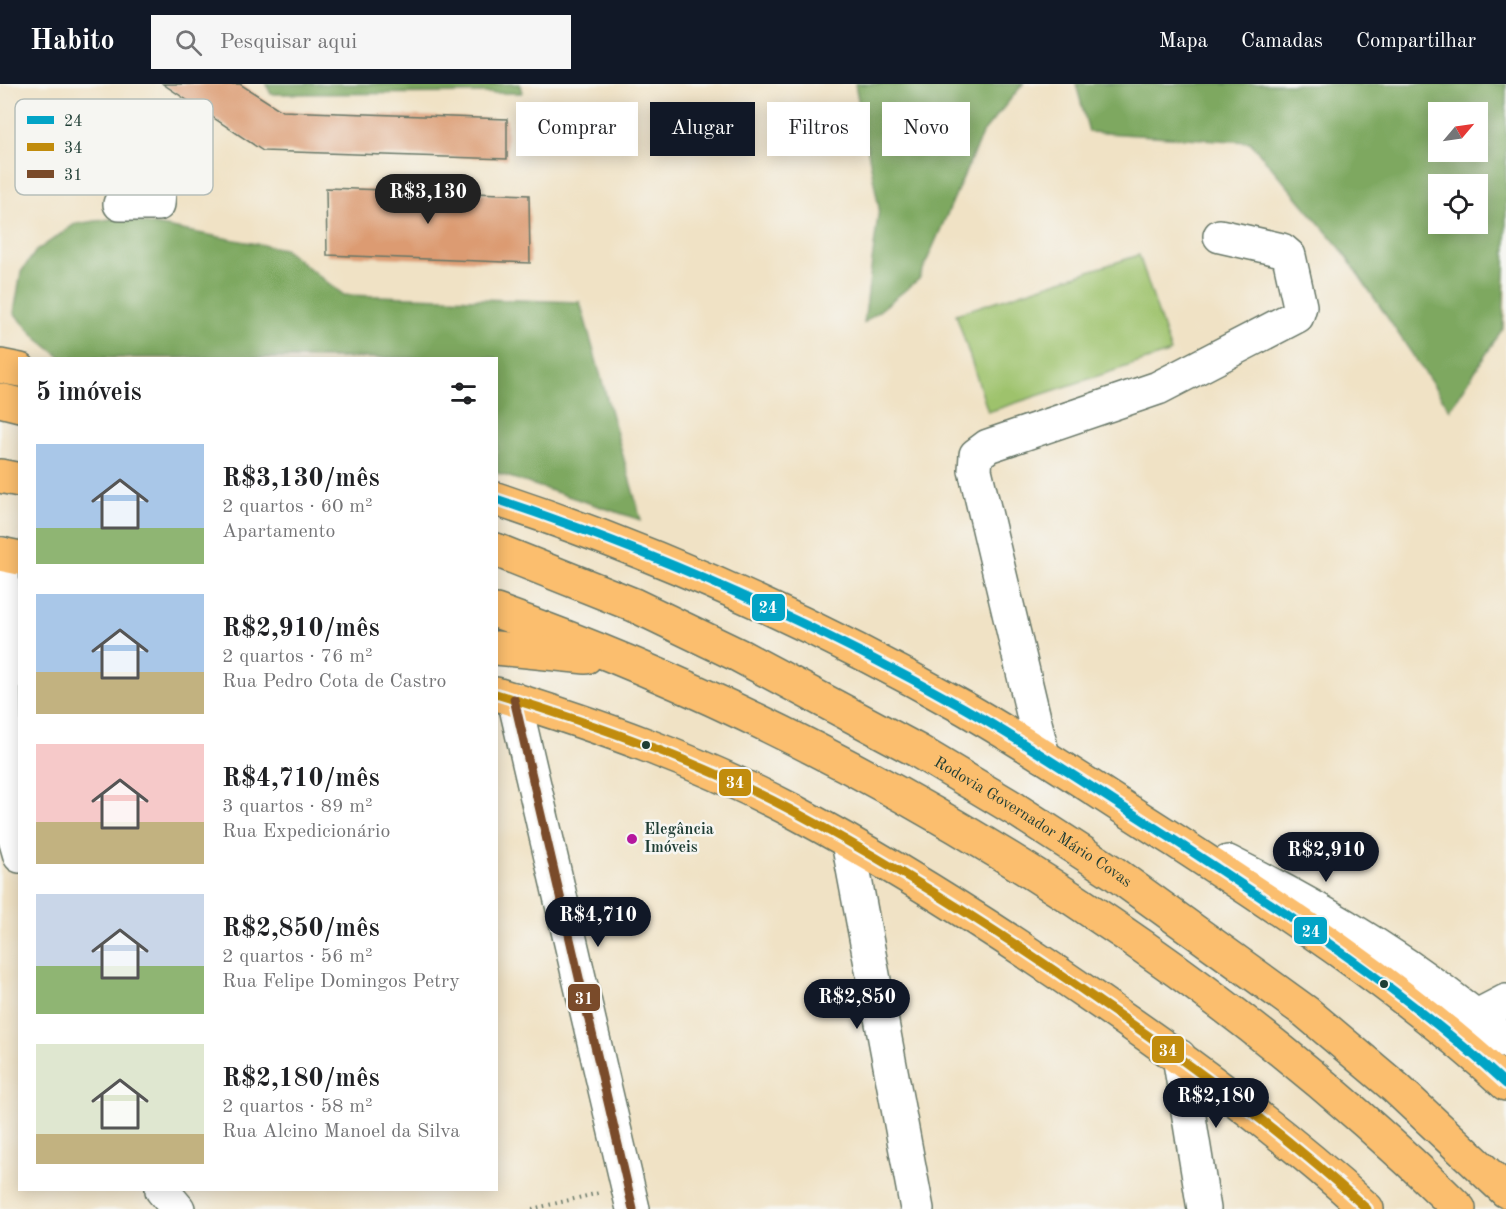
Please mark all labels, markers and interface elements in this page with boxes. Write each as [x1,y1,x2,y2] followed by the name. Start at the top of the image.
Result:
[151,15,571,69] search box
[172,26,205,59] icon: search
[30,28,115,56] text: Habito
[220,31,357,53] text: Pesquisar aqui
[1159,31,1208,52] text: Mapa
[1241,31,1323,52] text: Camadas
[1356,31,1476,52] text: Compartilhar
[15,99,213,195] legend
[516,102,638,156] chip: Comprar
[650,102,755,156] chip: Alugar
[767,102,870,156] chip: Filtros
[882,102,970,156] chip: Novo
[1428,102,1488,162] north arrow
[1428,102,1488,234] map controls
[64,114,83,130] text: 24
[64,141,83,157] text: 34
[64,168,83,184] text: 31
[373,174,483,225] pin: R$3,130
[1428,174,1488,234] button: locate
[389,183,467,203] text: R$3,130
[447,377,480,410] icon: filters
[36,380,142,406] text: 5 imóveis
[222,466,380,492] text: R$3,130/mês
[84,468,156,540] icon: home
[222,497,373,517] text: 2 quartos · 60 m²
[222,522,335,542] text: Apartamento
[751,593,786,622] line badge: 24
[759,601,777,617] text: 24
[222,616,380,642] text: R$2,910/mês
[84,618,156,690] icon: home
[222,647,373,667] text: 2 quartos · 76 m²
[222,672,447,692] text: Rua Pedro Cota de Castro
[640,739,652,751] unlabelled marker
[931,754,1134,891] street label: Rodovia Governador Mário Covas
[222,766,380,792] text: R$4,710/mês
[84,768,156,840] icon: home
[718,768,752,797] line badge: 34
[726,776,744,792] text: 34
[222,797,373,817] text: 3 quartos · 89 m²
[222,822,390,842] text: Rua Expedicionário
[644,822,714,856] place label: Elegância Imóveis
[625,832,639,846] marker: Elegância Imóveis
[1271,832,1381,883] pin: R$2,910
[1287,841,1365,861] text: R$2,910
[543,897,653,948] pin: R$4,710
[559,906,637,926] text: R$4,710
[222,916,380,942] text: R$2,850/mês
[1293,916,1328,945] line badge: 24
[84,918,156,990] icon: home
[1302,925,1320,941] text: 24
[222,947,373,967] text: 2 quartos · 56 m²
[222,972,460,992] text: Rua Felipe Domingos Petry
[1378,978,1390,990] unlabelled marker
[802,979,912,1030] pin: R$2,850
[567,983,601,1012] line badge: 31
[818,988,896,1008] text: R$2,850
[575,992,593,1008] text: 31
[1151,1035,1185,1064] line badge: 34
[1159,1044,1177,1060] text: 34
[222,1066,380,1092] text: R$2,180/mês
[84,1068,156,1140] icon: home
[1161,1078,1271,1129] pin: R$2,180
[1177,1087,1255,1107] text: R$2,180
[222,1097,373,1117] text: 2 quartos · 58 m²
[222,1122,460,1142] text: Rua Alcino Manoel da Silva

